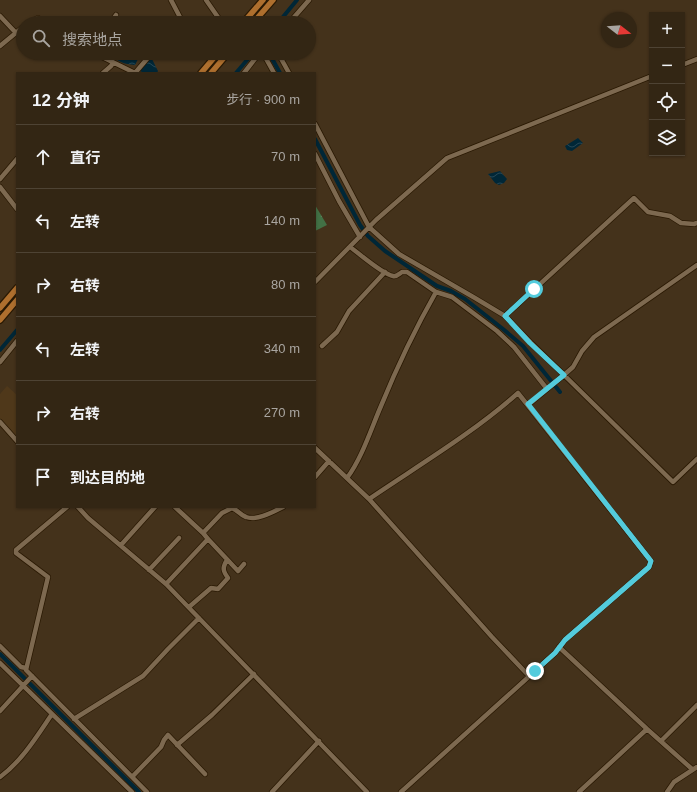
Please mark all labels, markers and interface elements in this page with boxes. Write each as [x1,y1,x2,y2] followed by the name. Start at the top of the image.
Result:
[601,12,637,48] north arrow
[649,12,685,156] map controls
[649,12,685,48] button: +
[16,16,316,60] search box
[30,27,52,49] icon: search
[62,31,122,48] text: 搜索地点
[649,48,685,84] button: −
[649,84,685,120] button: locate
[32,91,90,110] text: 12 分钟
[226,92,300,107] text: 步行 · 900 m
[649,120,685,156] button: layers
[32,146,54,168] icon: ahead
[70,149,100,166] text: 直行
[271,149,300,164] text: 70 m
[32,210,54,232] icon: left
[70,213,100,230] text: 左转
[264,213,300,228] text: 140 m
[32,274,54,296] icon: right
[70,277,100,294] text: 右转
[271,277,300,292] text: 80 m
[525,280,543,298] route start
[32,338,54,360] icon: left
[70,341,100,358] text: 左转
[264,341,300,356] text: 340 m
[32,402,54,424] icon: right
[70,405,100,422] text: 右转
[264,405,300,420] text: 270 m
[32,466,54,488] icon: arrive
[70,469,145,486] text: 到达目的地
[526,662,544,680] route end

